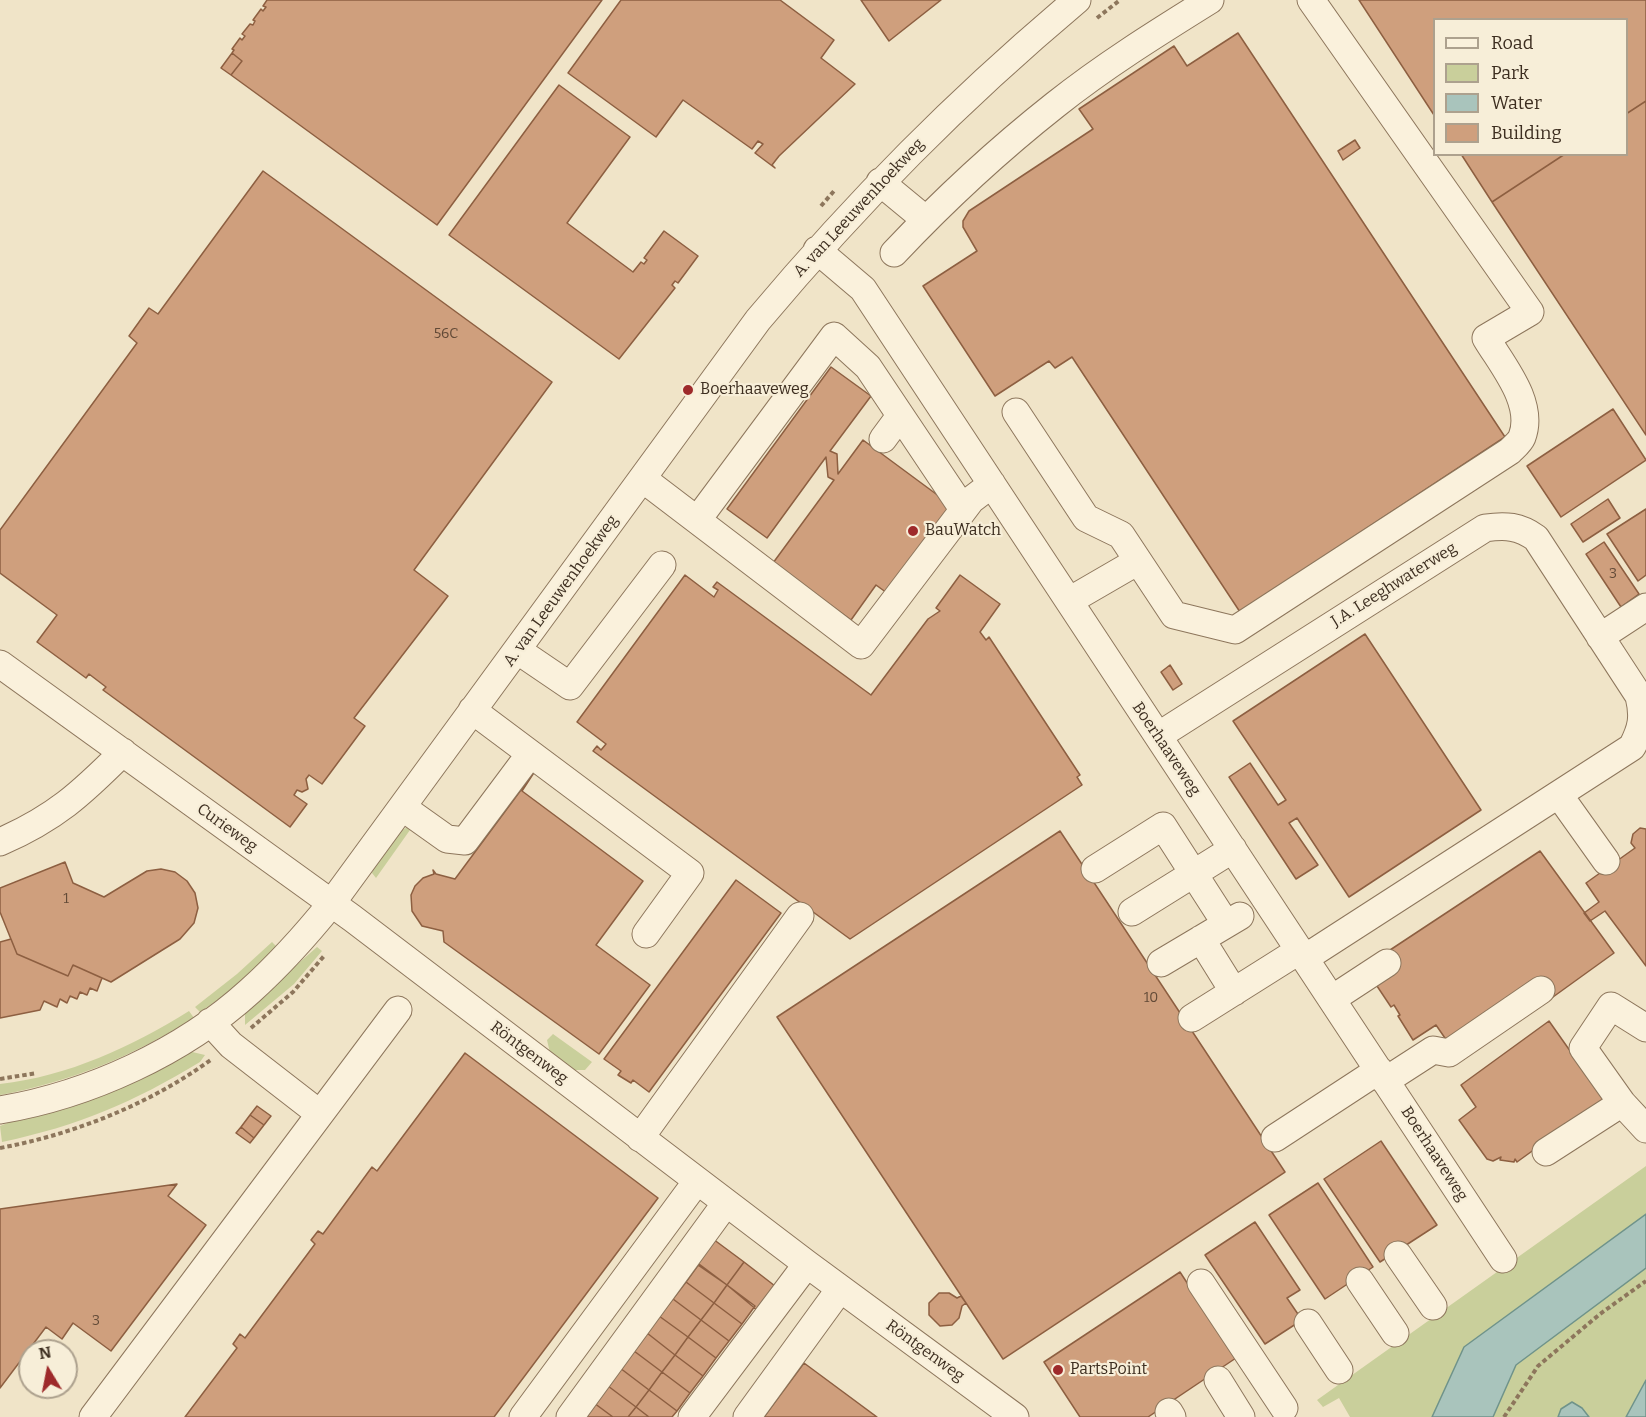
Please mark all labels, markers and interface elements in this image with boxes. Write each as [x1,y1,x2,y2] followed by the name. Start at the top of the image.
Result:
[1433,18,1628,156] legend
[1491,32,1533,54] text: Road
[1491,62,1529,84] text: Park
[1491,92,1542,114] text: Water
[1491,122,1562,144] text: Building
[790,135,928,281] street label: A. van Leeuwenhoekweg
[434,326,458,342] house number: 56C
[700,380,809,400] place label: Boerhaaveweg
[681,383,695,397] marker: Boerhaaveweg
[500,512,622,670] street label: A. van Leeuwenhoekweg
[925,521,1001,541] place label: BauWatch
[906,524,920,538] marker: BauWatch
[1328,539,1460,631] street label: J.A. Leeghwaterweg
[1609,566,1617,582] house number: 3
[1128,699,1204,799] street label: Boerhaaveweg
[193,800,261,856] street label: Curieweg
[63,891,69,907] house number: 1
[1144,990,1158,1006] house number: 10
[486,1018,572,1088] street label: Röntgenweg
[1396,1103,1472,1205] street label: Boerhaaveweg
[92,1313,100,1329] house number: 3
[882,1316,968,1386] street label: Röntgenweg
[18,1339,78,1399] north arrow
[37,1342,53,1363] text: N
[1070,1360,1147,1380] place label: PartsPoint
[1051,1363,1065,1377] marker: PartsPoint

